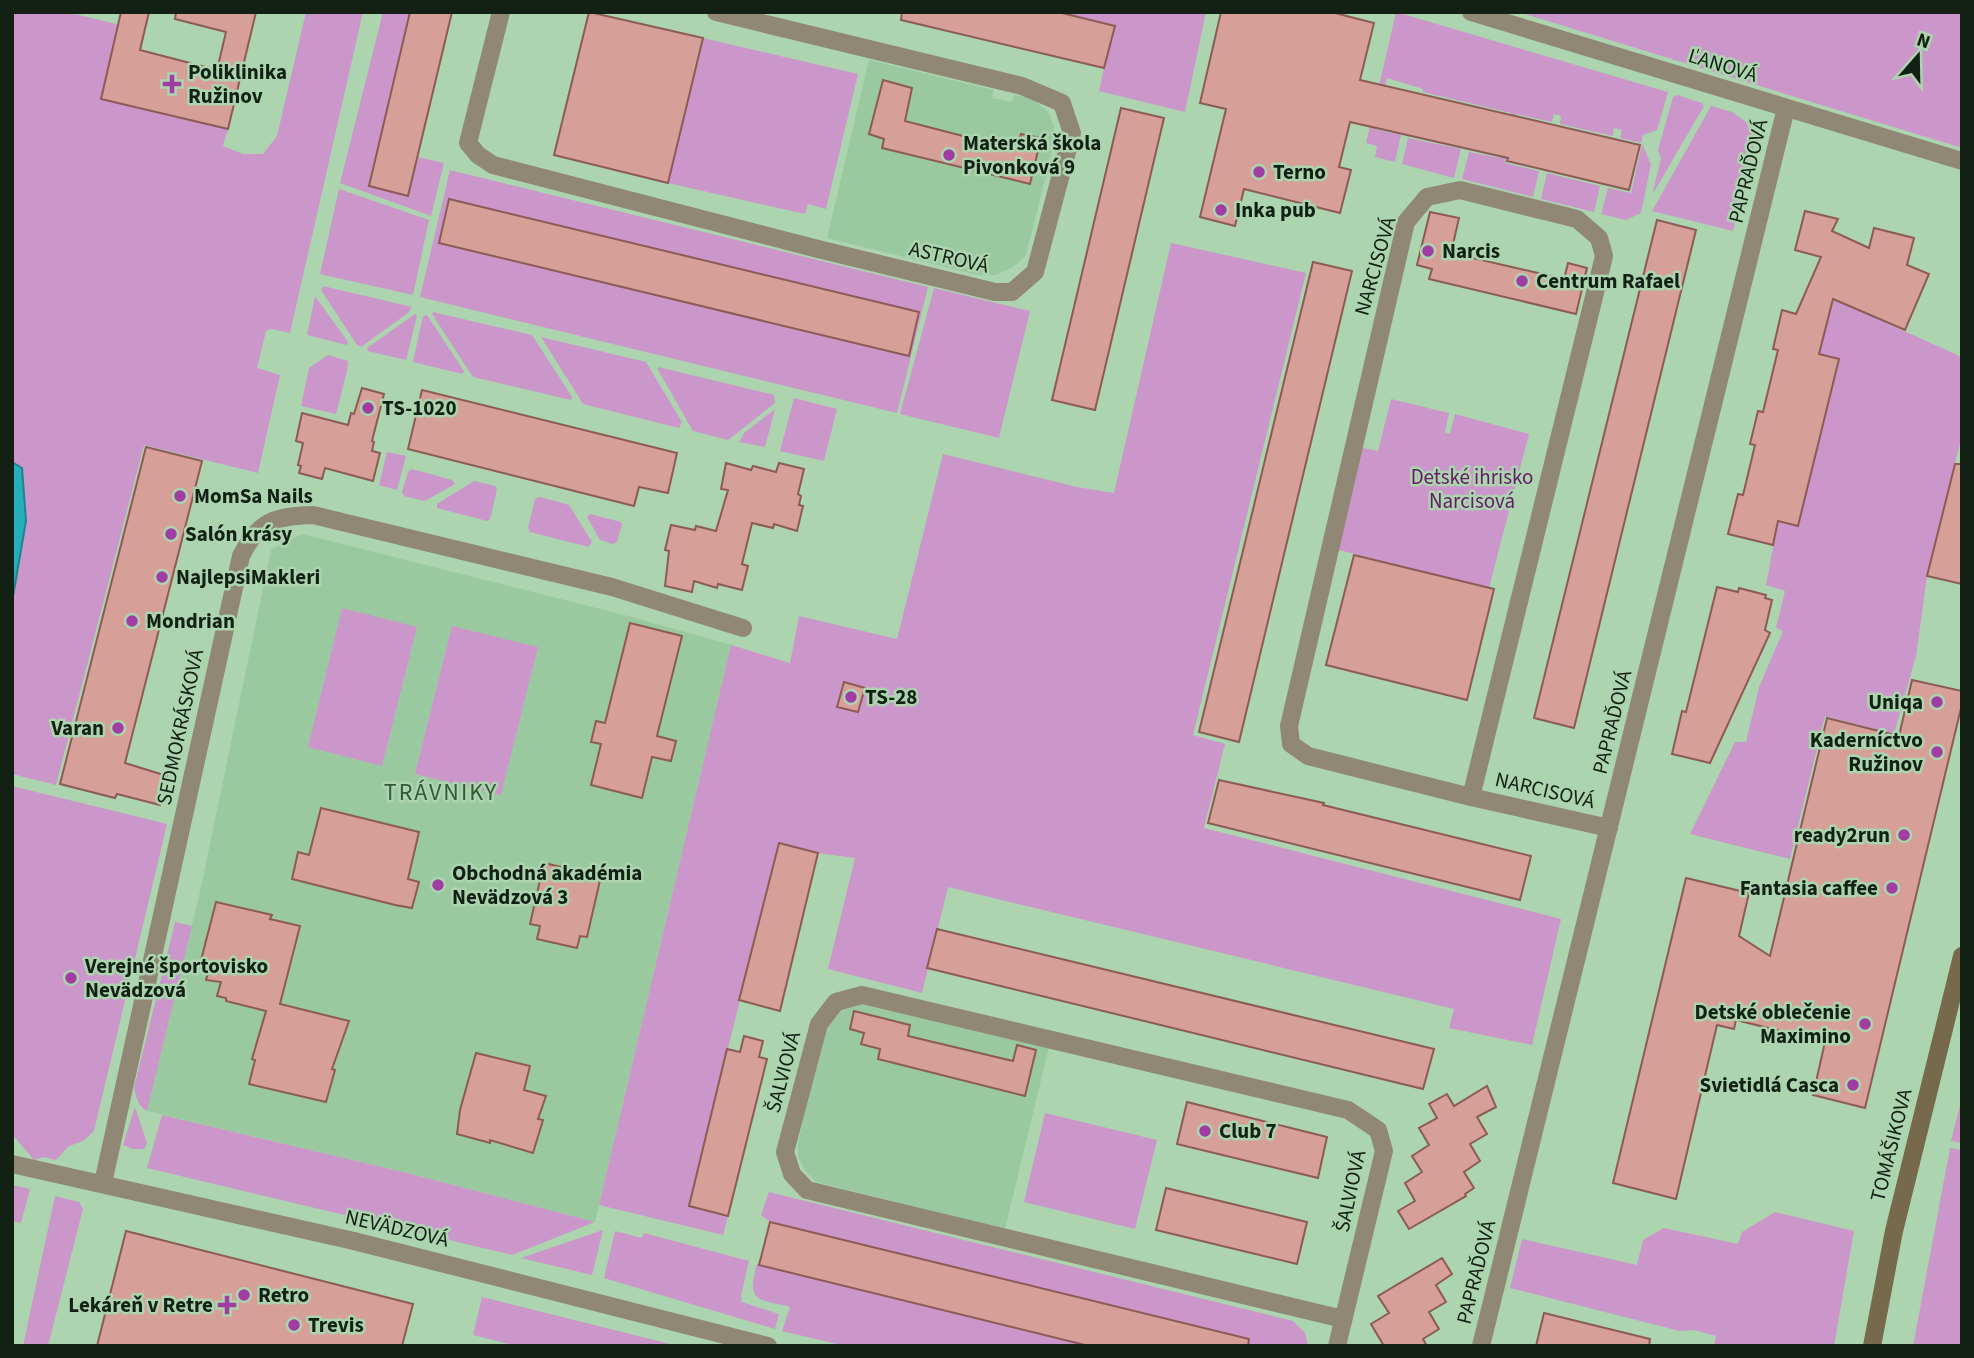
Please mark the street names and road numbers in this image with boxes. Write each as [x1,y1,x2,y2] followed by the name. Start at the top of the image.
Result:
[1685,40,1762,90] street label: ĽANOVÁ
[1721,115,1776,226] street label: PAPRAĎOVÁ
[1347,213,1404,319] street label: NARCISOVÁ
[906,233,992,281] street label: ASTROVÁ
[149,646,211,808] street label: SEDMOKRÁSKOVÁ
[1585,666,1640,777] street label: PAPRAĎOVÁ
[1492,764,1598,816] street label: NARCISOVÁ
[758,1027,808,1116] street label: ŠALVIOVÁ
[1862,1085,1920,1205] street label: TOMÁŠIKOVA
[1327,1147,1373,1235] street label: ŠALVIOVÁ
[342,1201,452,1255] street label: NEVÄDZOVÁ
[1449,1216,1504,1327] street label: PAPRAĎOVÁ

